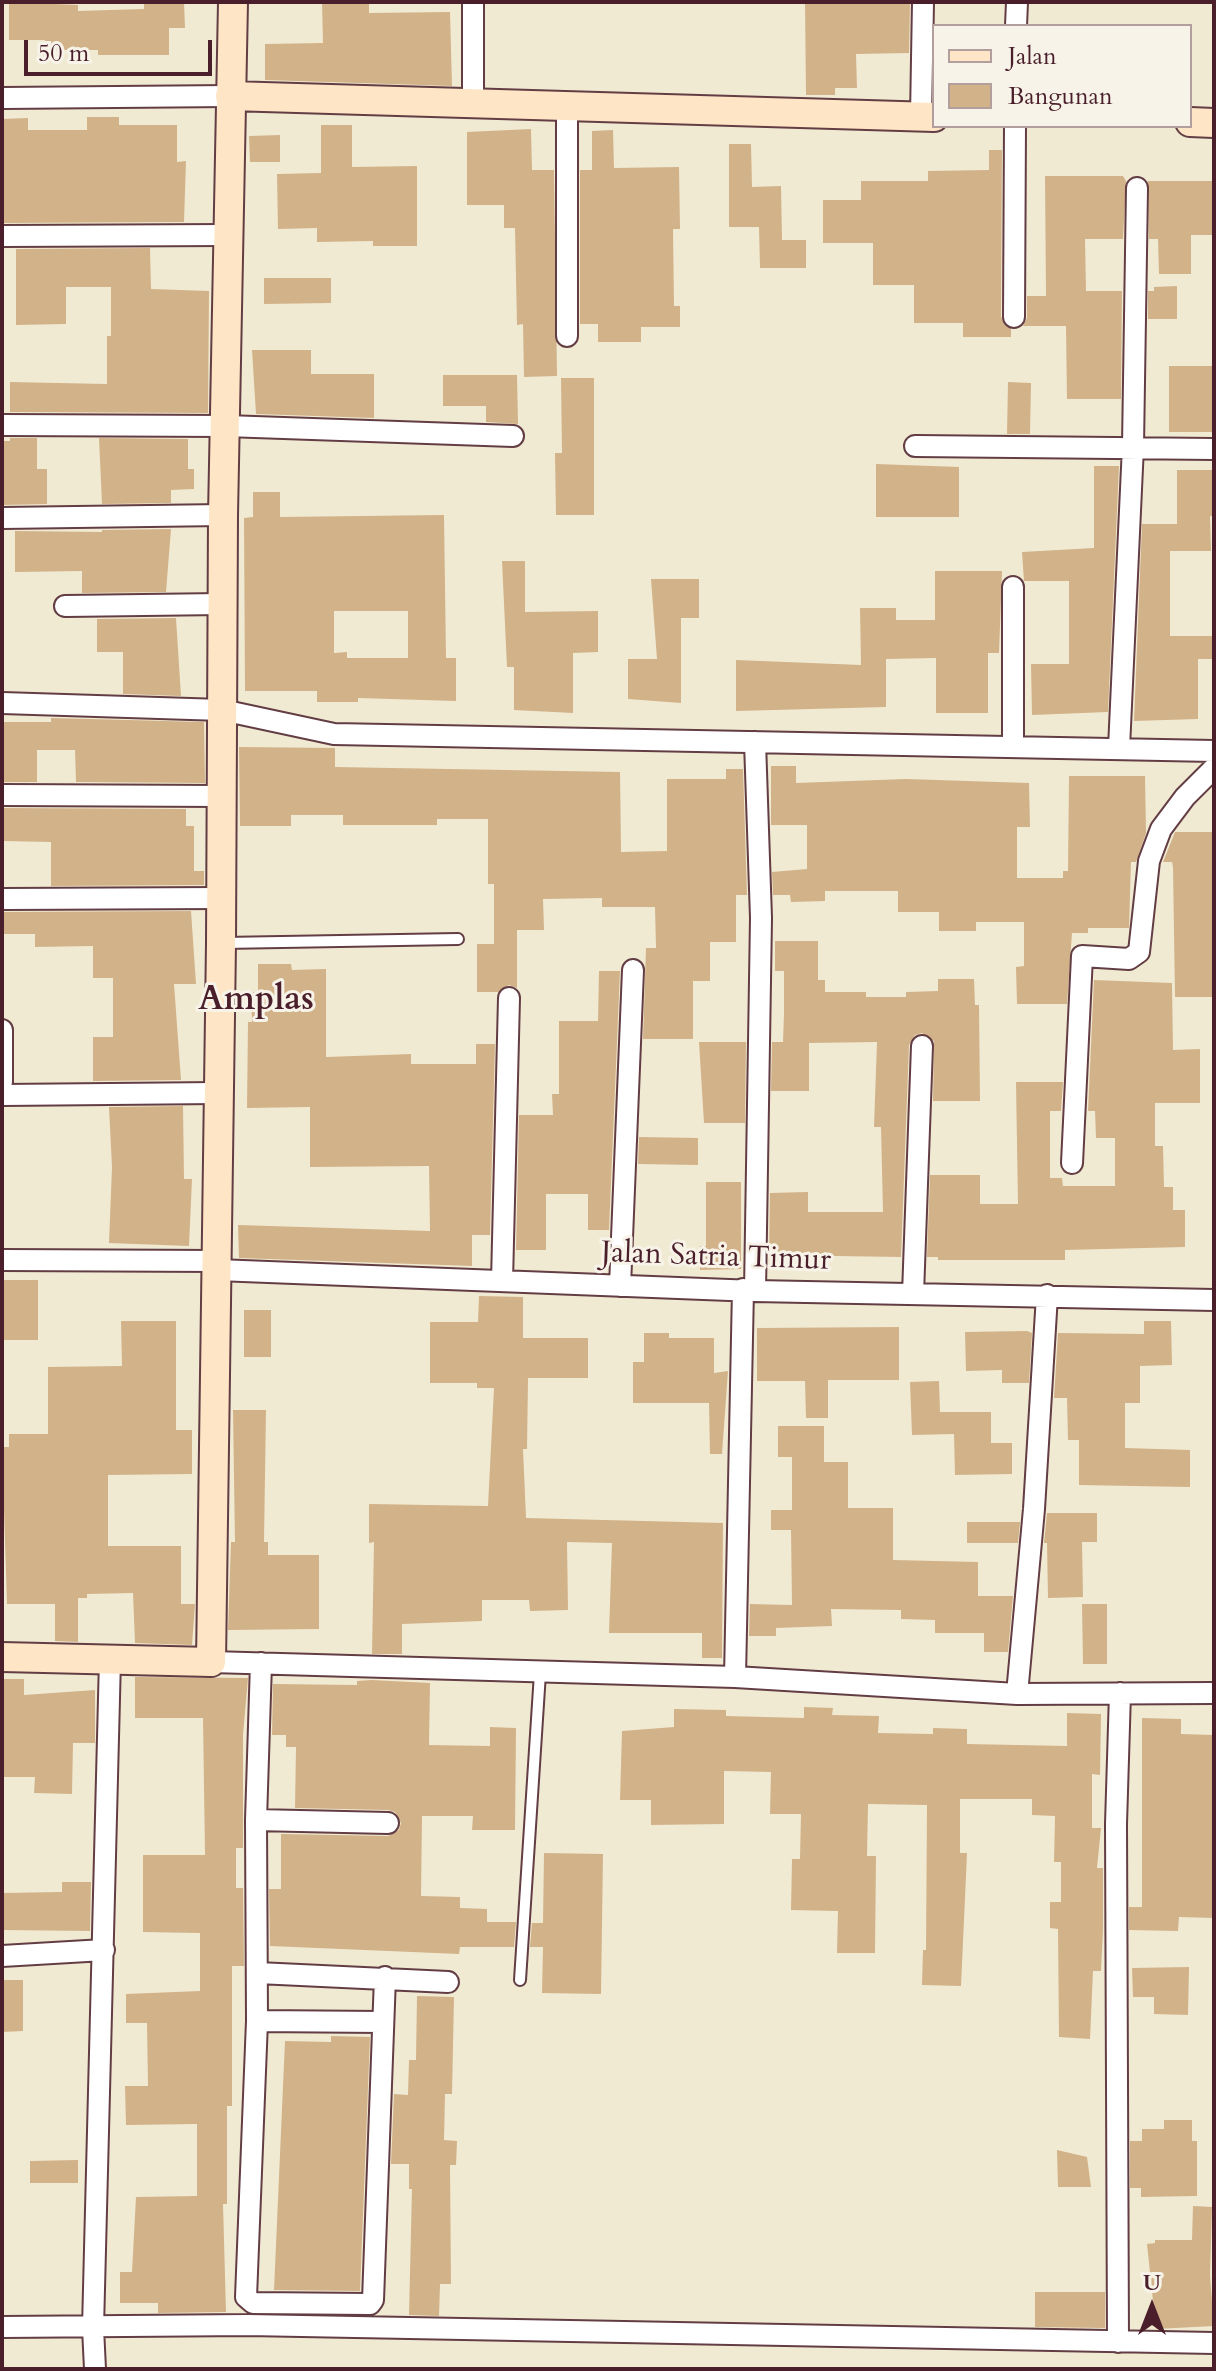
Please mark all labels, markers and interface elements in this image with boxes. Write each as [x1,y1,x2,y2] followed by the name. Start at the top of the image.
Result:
[28,24,216,74] scale bar
[932,24,1192,128] legend
[38,37,89,70] text: 50 m
[1008,40,1057,73] text: Jalan
[1008,80,1113,113] text: Bangunan
[198,981,314,1021] district label: Amplas
[600,1236,832,1280] street label: Jalan Satria Timur
[1112,2267,1192,2347] north arrow
[1143,2268,1161,2298] text: U

